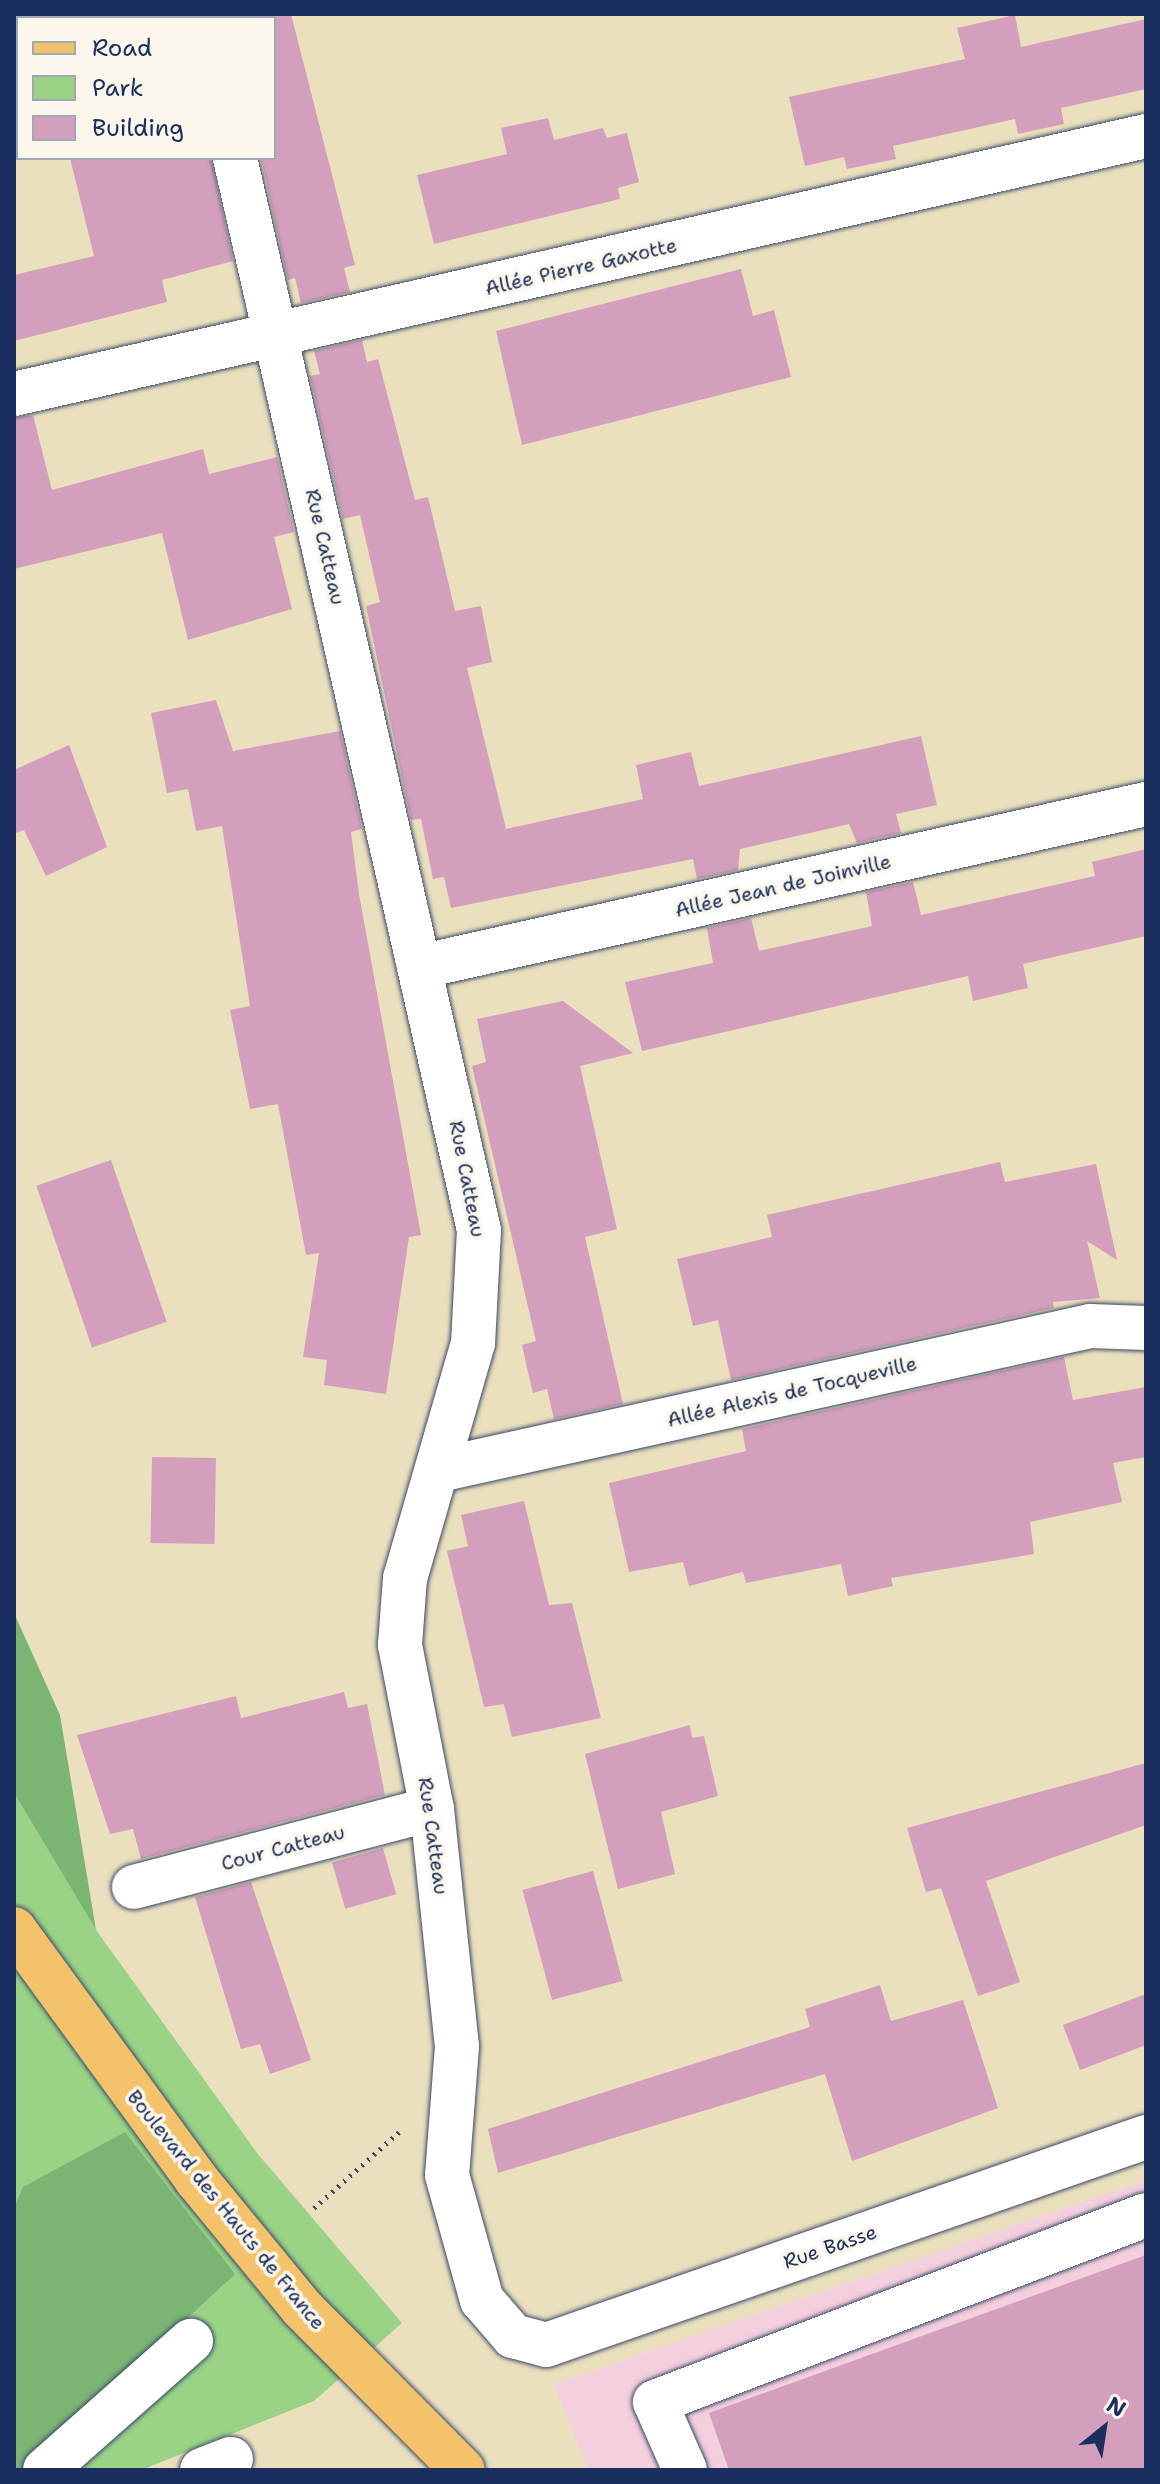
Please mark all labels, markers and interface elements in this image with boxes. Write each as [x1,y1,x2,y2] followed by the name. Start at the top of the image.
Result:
[16,16,276,160] legend
[92,32,152,64] text: Road
[92,72,144,104] text: Park
[92,112,184,144] text: Building
[483,233,679,301] street label: Allée Pierre Gaxotte
[300,487,350,607] street label: Rue Catteau
[673,849,893,923] street label: Allée Jean de Joinville
[444,1119,490,1239] street label: Rue Catteau
[665,1352,919,1432] street label: Allée Alexis de Tocqueville
[413,1776,453,1896] street label: Rue Catteau
[219,1820,347,1876] street label: Cour Catteau
[122,2085,330,2335] street label: Boulevard des Hauts de France
[780,2220,880,2274] street label: Rue Basse
[1064,2388,1144,2468] north arrow
[1101,2390,1131,2424] text: N

